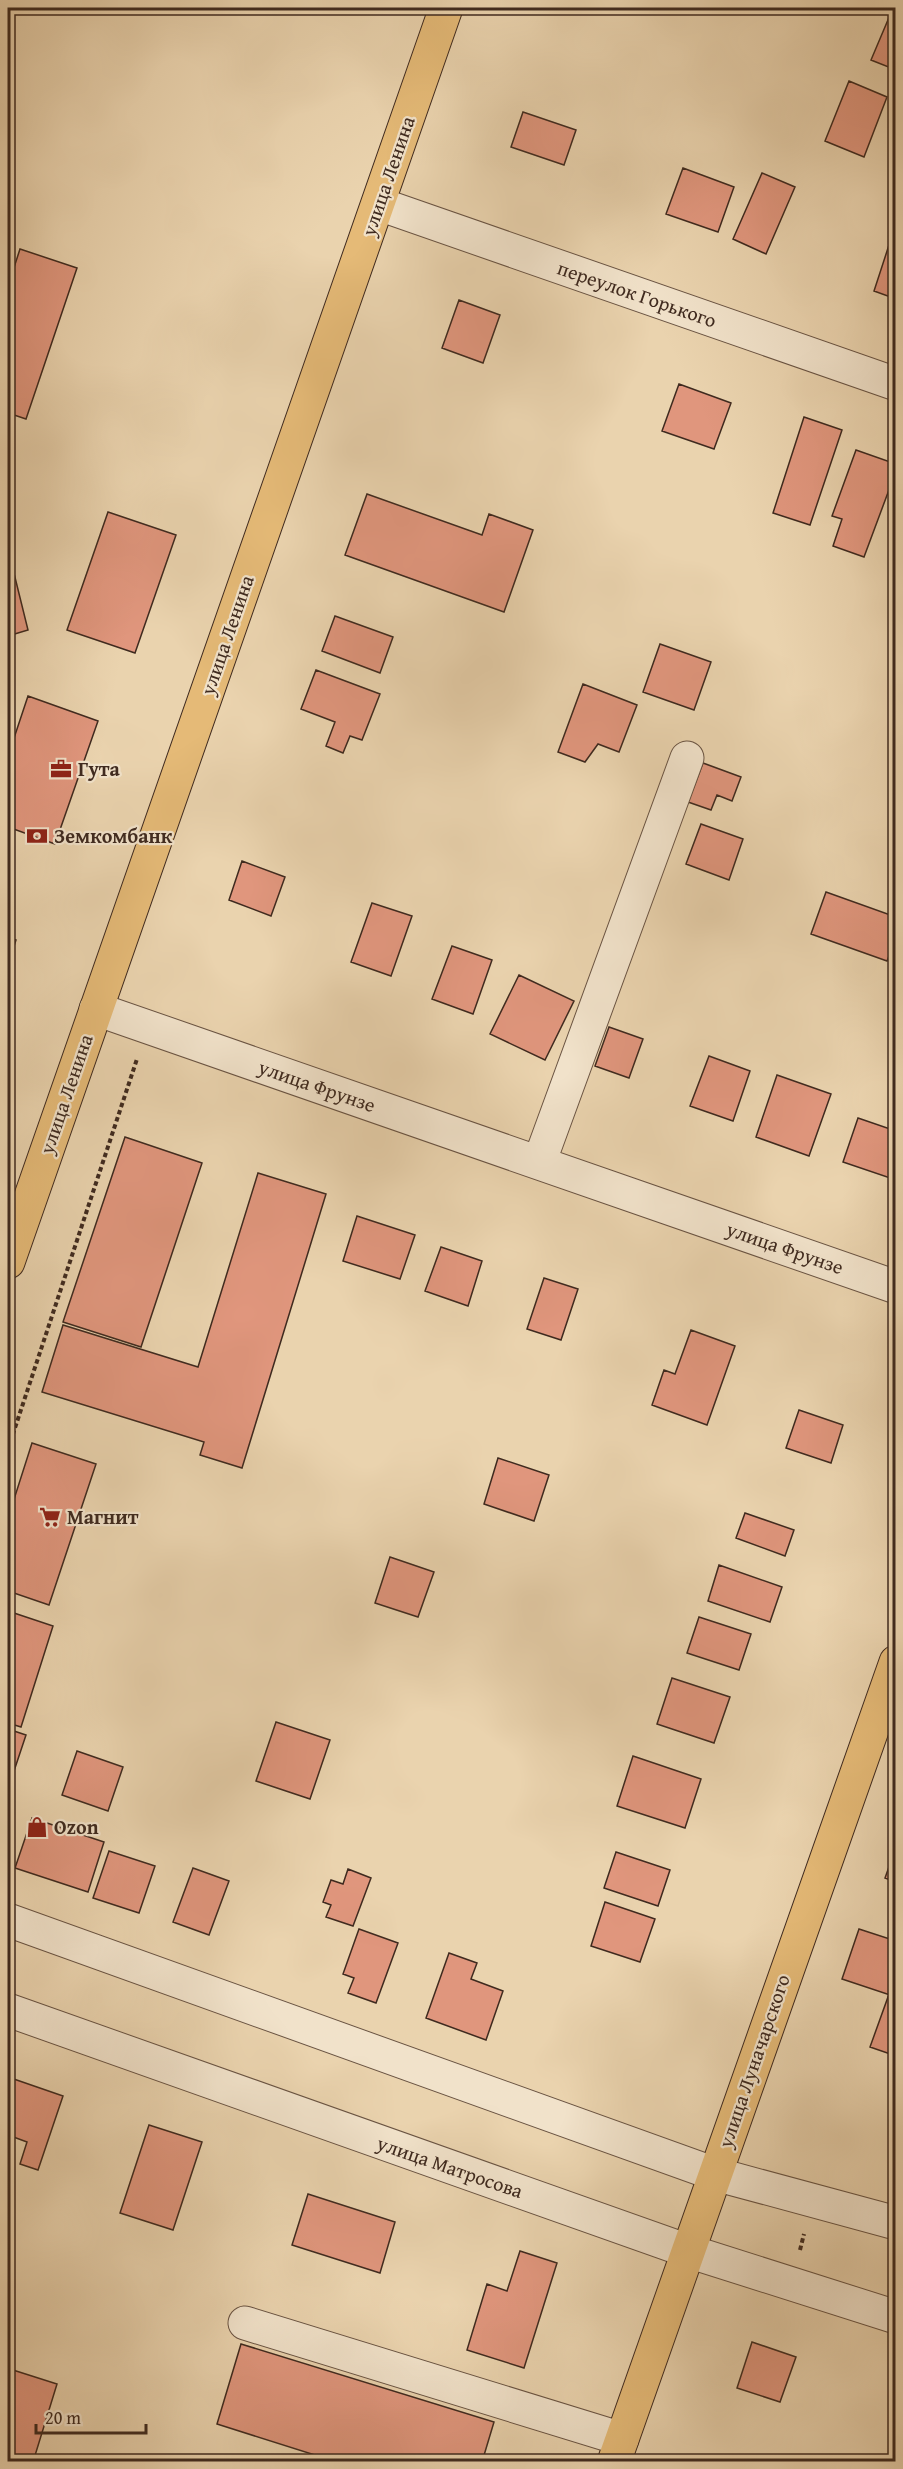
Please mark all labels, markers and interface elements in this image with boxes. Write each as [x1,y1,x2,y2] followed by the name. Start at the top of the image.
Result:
[353,112,422,241] street label: улица Ленина
[554,253,721,334] street label: переулок Горького
[192,571,261,700] street label: улица Ленина
[78,754,121,783] place label: Гута
[49,757,73,781] office icon: Гута
[54,821,173,850] place label: Земкомбанк
[25,824,49,848] bank icon: Земкомбанк
[31,1030,100,1159] street label: улица Ленина
[254,1052,380,1119] street label: улица Фрунзе
[722,1214,848,1281] street label: улица Фрунзе
[67,1502,139,1531] place label: Магнит
[38,1505,62,1529] supermarket icon: Магнит
[54,1812,99,1841] place label: Ozon
[25,1815,49,1839] shop icon: Ozon
[710,1970,797,2152] street label: улица Луначарского
[372,2128,527,2205] street label: улица Матросова
[36,2397,146,2435] scale bar
[45,2404,81,2431] text: 20 m

